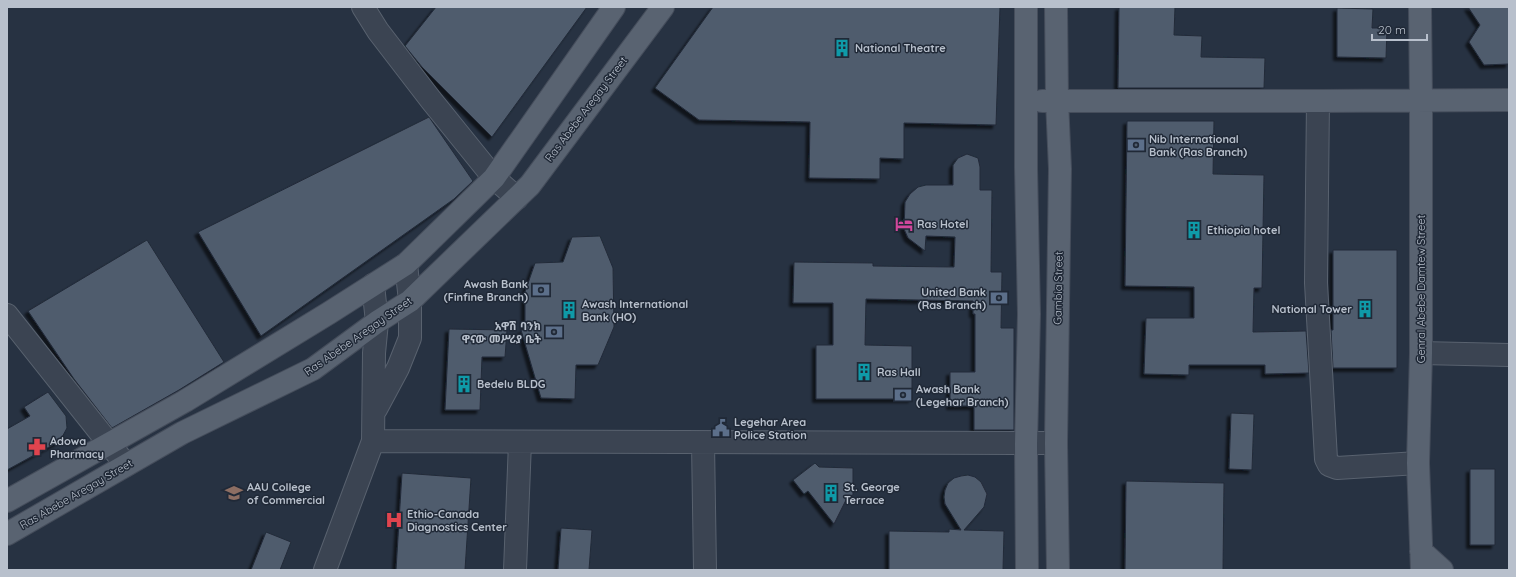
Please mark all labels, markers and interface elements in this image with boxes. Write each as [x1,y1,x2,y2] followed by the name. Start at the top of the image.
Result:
[1372,16,1427,42] scale bar
[1378,22,1406,37] text: 20 m
[832,38,852,58] building icon: National Theatre
[855,41,946,55] place label: National Theatre
[542,53,630,164] street label: Ras Abebe Aregay Street
[1149,132,1247,159] place label: Nib International Bank (Ras Branch)
[1126,135,1146,155] bank icon: Nib International Bank (Ras Branch)
[894,214,914,234] hotel icon: Ras Hotel
[1414,215,1428,363] street label: Genral Abebe Damtew Street
[917,217,969,231] place label: Ras Hotel
[1184,220,1204,240] building icon: Ethiopia hotel
[1207,223,1280,237] place label: Ethiopia hotel
[1050,251,1066,325] street label: Gambia Street
[444,277,528,304] place label: Awash Bank (Finfine Branch)
[531,280,551,300] bank icon: Awash Bank (Finfine Branch)
[918,285,986,312] place label: United Bank (Ras Branch)
[989,288,1009,308] bank icon: United Bank (Ras Branch)
[301,293,415,378] street label: Ras Abebe Aregay Street
[582,297,688,324] place label: Awash International Bank (HO)
[1355,299,1375,319] building icon: National Tower
[559,300,579,320] building icon: Awash International Bank (HO)
[1271,302,1352,316] place label: National Tower
[462,319,541,346] place label: አዋሽ ባንክ ዋናው መሥሪያ ቤት
[544,322,564,342] bank icon: አዋሽ ባንክ ዋናው መሥሪያ ቤት
[854,362,874,382] building icon: Ras Hall
[877,365,921,379] place label: Ras Hall
[454,374,474,394] building icon: Bedelu BLDG
[477,377,546,391] place label: Bedelu BLDG
[916,382,1009,409] place label: Awash Bank (Legehar Branch)
[893,385,913,405] bank icon: Awash Bank (Legehar Branch)
[734,415,807,442] place label: Legehar Area Police Station
[711,418,731,438] public building icon: Legehar Area Police Station
[50,434,104,461] place label: Adowa Pharmacy
[27,437,47,457] pharmacy icon: Adowa Pharmacy
[17,456,135,532] street label: Ras Abebe Aregay Street
[247,480,325,507] place label: AAU College of Commercial
[844,480,900,507] place label: St. George Terrace
[224,483,244,503] school or university icon: AAU College of Commercial
[821,483,841,503] building icon: St. George Terrace
[407,507,507,534] place label: Ethio-Canada Diagnostics Center
[384,510,404,530] hospital icon: Ethio-Canada Diagnostics Center

